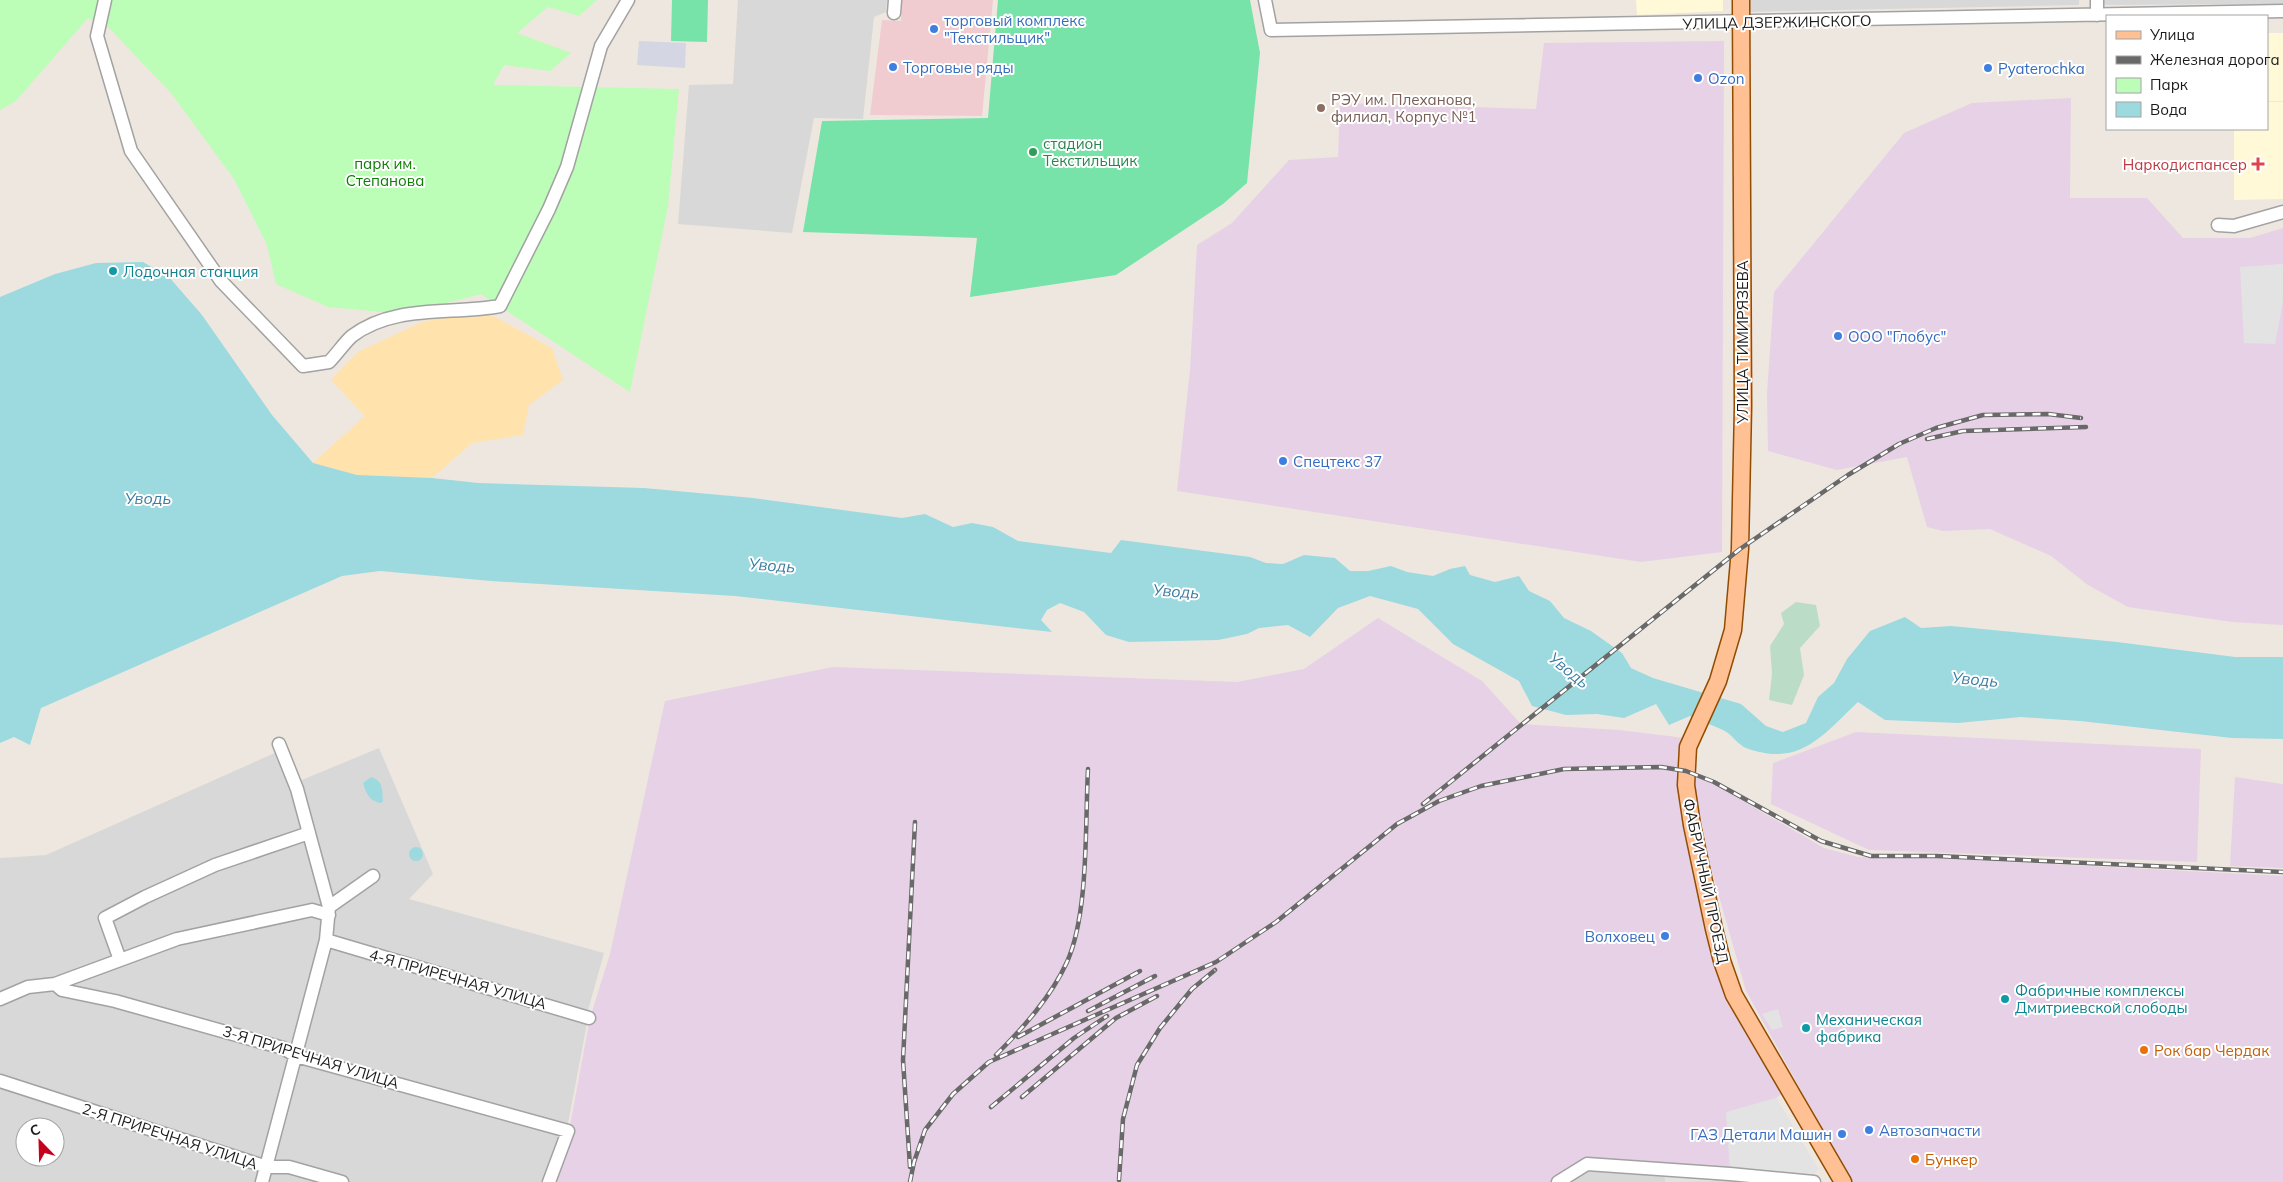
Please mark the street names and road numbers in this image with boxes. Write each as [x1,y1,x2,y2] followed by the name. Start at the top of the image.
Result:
[1681,11,1872,33] street label: УЛИЦА ДЗЕРЖИНСКОГО
[1733,260,1752,425] street label: УЛИЦА ТИМИРЯЗЕВА
[1679,797,1733,965] street label: ФАБРИЧНЫЙ ПРОЕЗД
[367,945,549,1013] street label: 4-Я ПРИРЕЧНАЯ УЛИЦА
[220,1021,402,1093] street label: 3-Я ПРИРЕЧНАЯ УЛИЦА
[80,1099,260,1173] street label: 2-Я ПРИРЕЧНАЯ УЛИЦА

